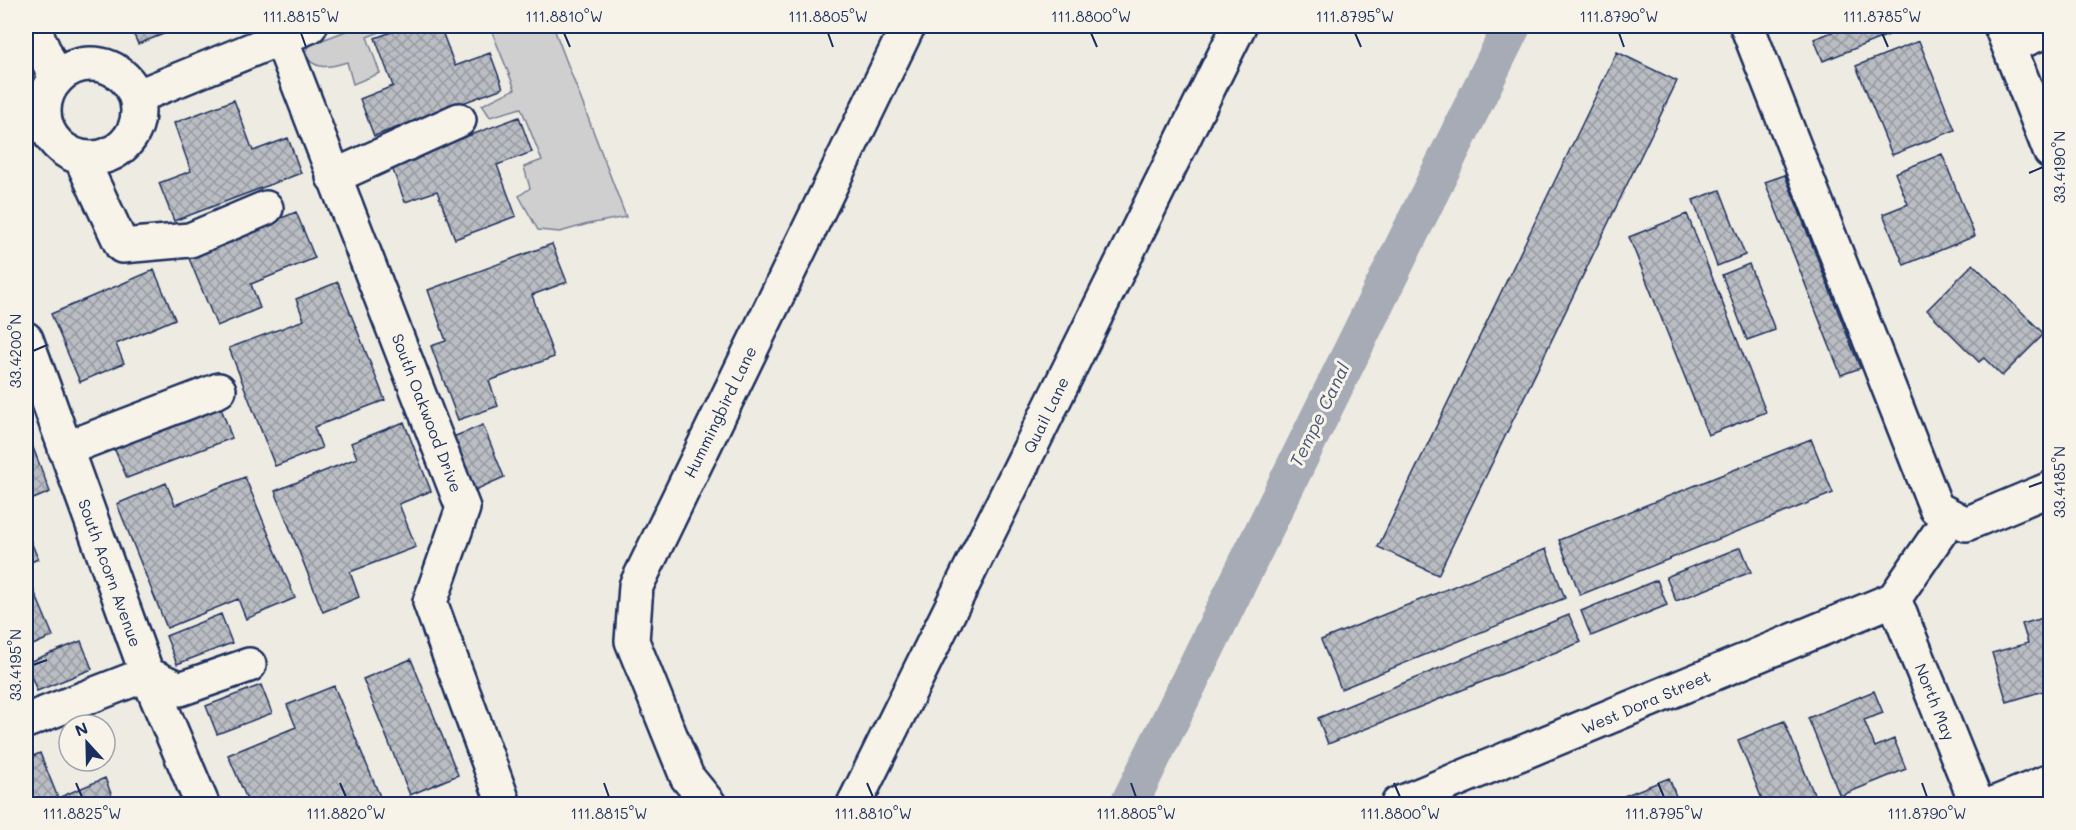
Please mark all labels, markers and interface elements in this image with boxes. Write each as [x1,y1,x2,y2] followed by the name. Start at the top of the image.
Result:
[262,6,340,26] text: 111.8815°W
[525,6,603,26] text: 111.8810°W
[788,6,868,26] text: 111.8805°W
[1051,6,1131,26] text: 111.8800°W
[1316,6,1394,26] text: 111.8795°W
[1579,6,1659,26] text: 111.8790°W
[1843,6,1921,26] text: 111.8785°W
[2049,131,2069,203] text: 33.4190°N
[5,314,25,388] text: 33.4200°N
[387,330,467,495] street label: South Oakwood Drive
[678,342,761,481] street label: Hummingbird Lane
[1283,358,1355,471] water label: Tempe Canal
[1018,373,1073,456] street label: Quail Lane
[2049,446,2069,518] text: 33.4185°N
[74,496,147,650] street label: South Acorn Avenue
[5,629,25,701] text: 33.4195°N
[1910,660,1960,744] street label: North May
[1578,665,1714,738] street label: West Dora Street
[57,713,117,773] north arrow
[72,717,91,741] text: N
[43,803,121,823] text: 111.8825°W
[306,803,386,823] text: 111.8820°W
[570,803,648,823] text: 111.8815°W
[834,803,912,823] text: 111.8810°W
[1096,803,1176,823] text: 111.8805°W
[1360,803,1440,823] text: 111.8800°W
[1625,803,1703,823] text: 111.8795°W
[1887,803,1967,823] text: 111.8790°W

